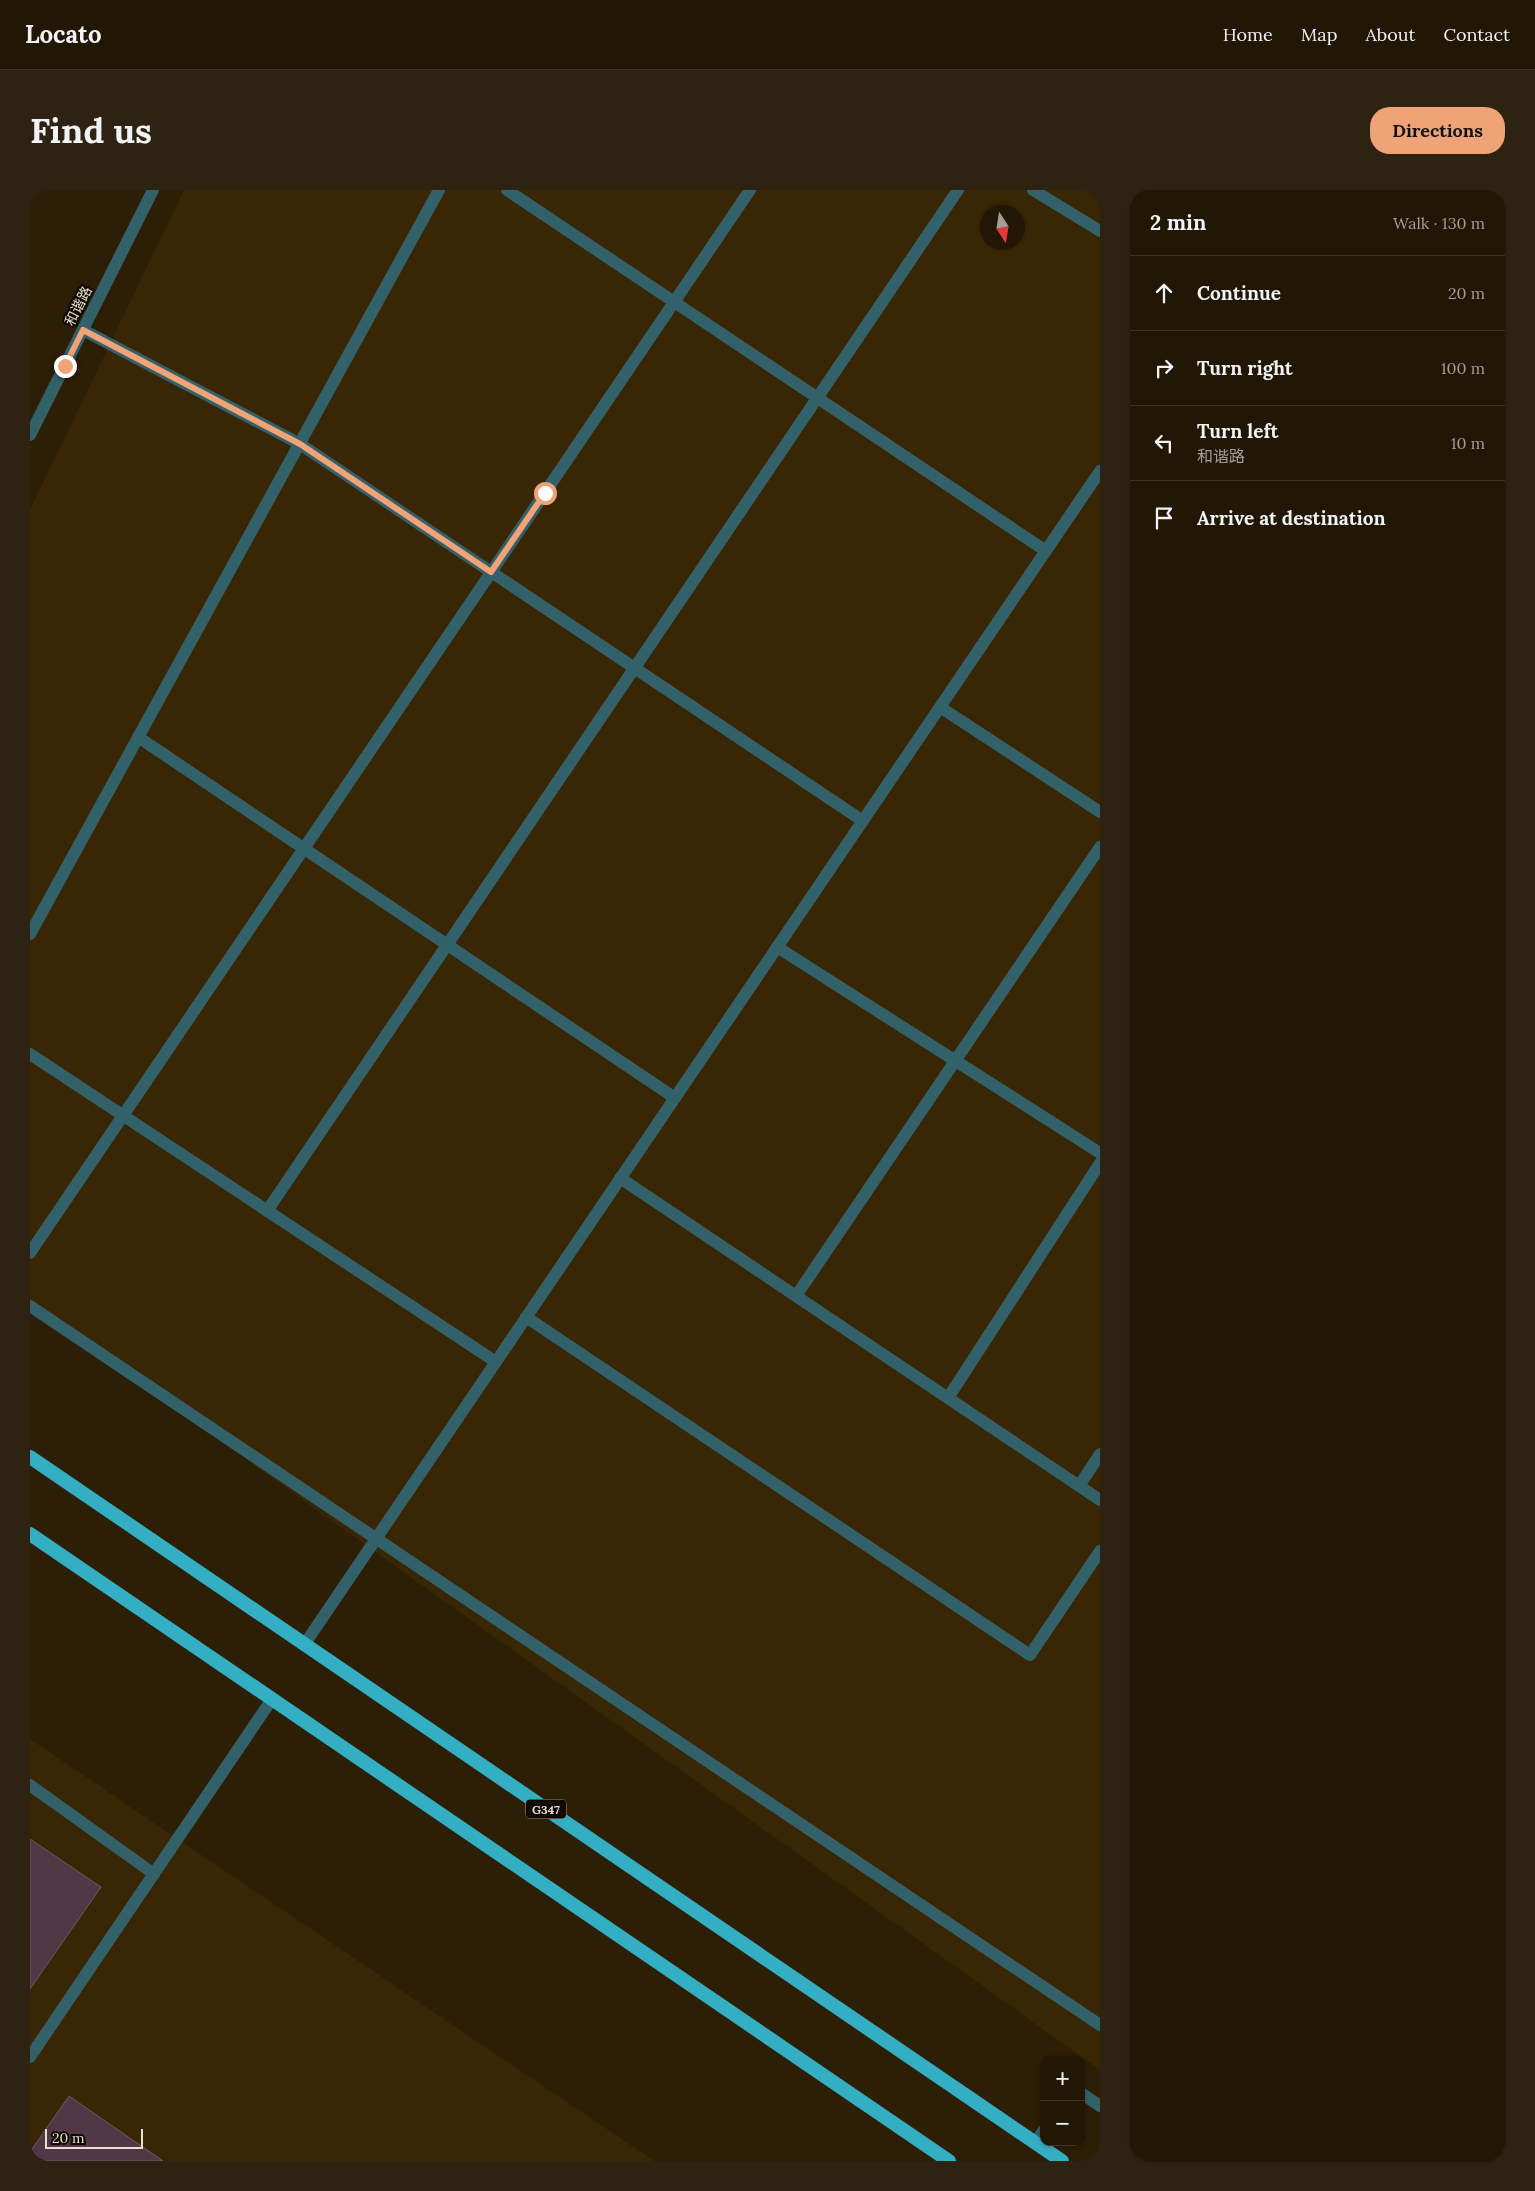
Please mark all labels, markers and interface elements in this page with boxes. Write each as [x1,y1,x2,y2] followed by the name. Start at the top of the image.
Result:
[25,19,102,50] text: Locato
[1223,23,1273,46] text: Home
[1301,23,1337,46] text: Map
[1365,23,1415,46] text: About
[1443,23,1510,46] text: Contact
[1370,107,1505,154] button: Directions
[30,108,152,153] text: Find us
[980,205,1025,250] north arrow
[1150,209,1206,236] text: 2 min
[1393,213,1485,233] text: Walk · 130 m
[1150,279,1178,307] icon: ahead
[1197,281,1281,305] text: Continue
[60,283,96,329] street label: 和谐路
[1448,283,1485,303] text: 20 m
[1150,354,1178,382] icon: right
[54,355,77,378] route end
[1197,356,1293,380] text: Turn right
[1441,358,1485,378] text: 100 m
[1197,419,1278,443] text: Turn left
[1150,429,1178,457] icon: left
[1451,433,1485,453] text: 10 m
[1197,446,1245,466] text: 和谐路
[534,482,557,505] route start
[1150,504,1178,532] icon: arrive
[1197,506,1386,530] text: Arrive at destination
[526,1800,566,1818] road number: G347
[1040,2056,1085,2146] map controls
[1040,2056,1085,2101] button: +
[1040,2101,1085,2146] button: −
[45,2126,142,2149] scale bar
[52,2129,84,2147] text: 20 m

